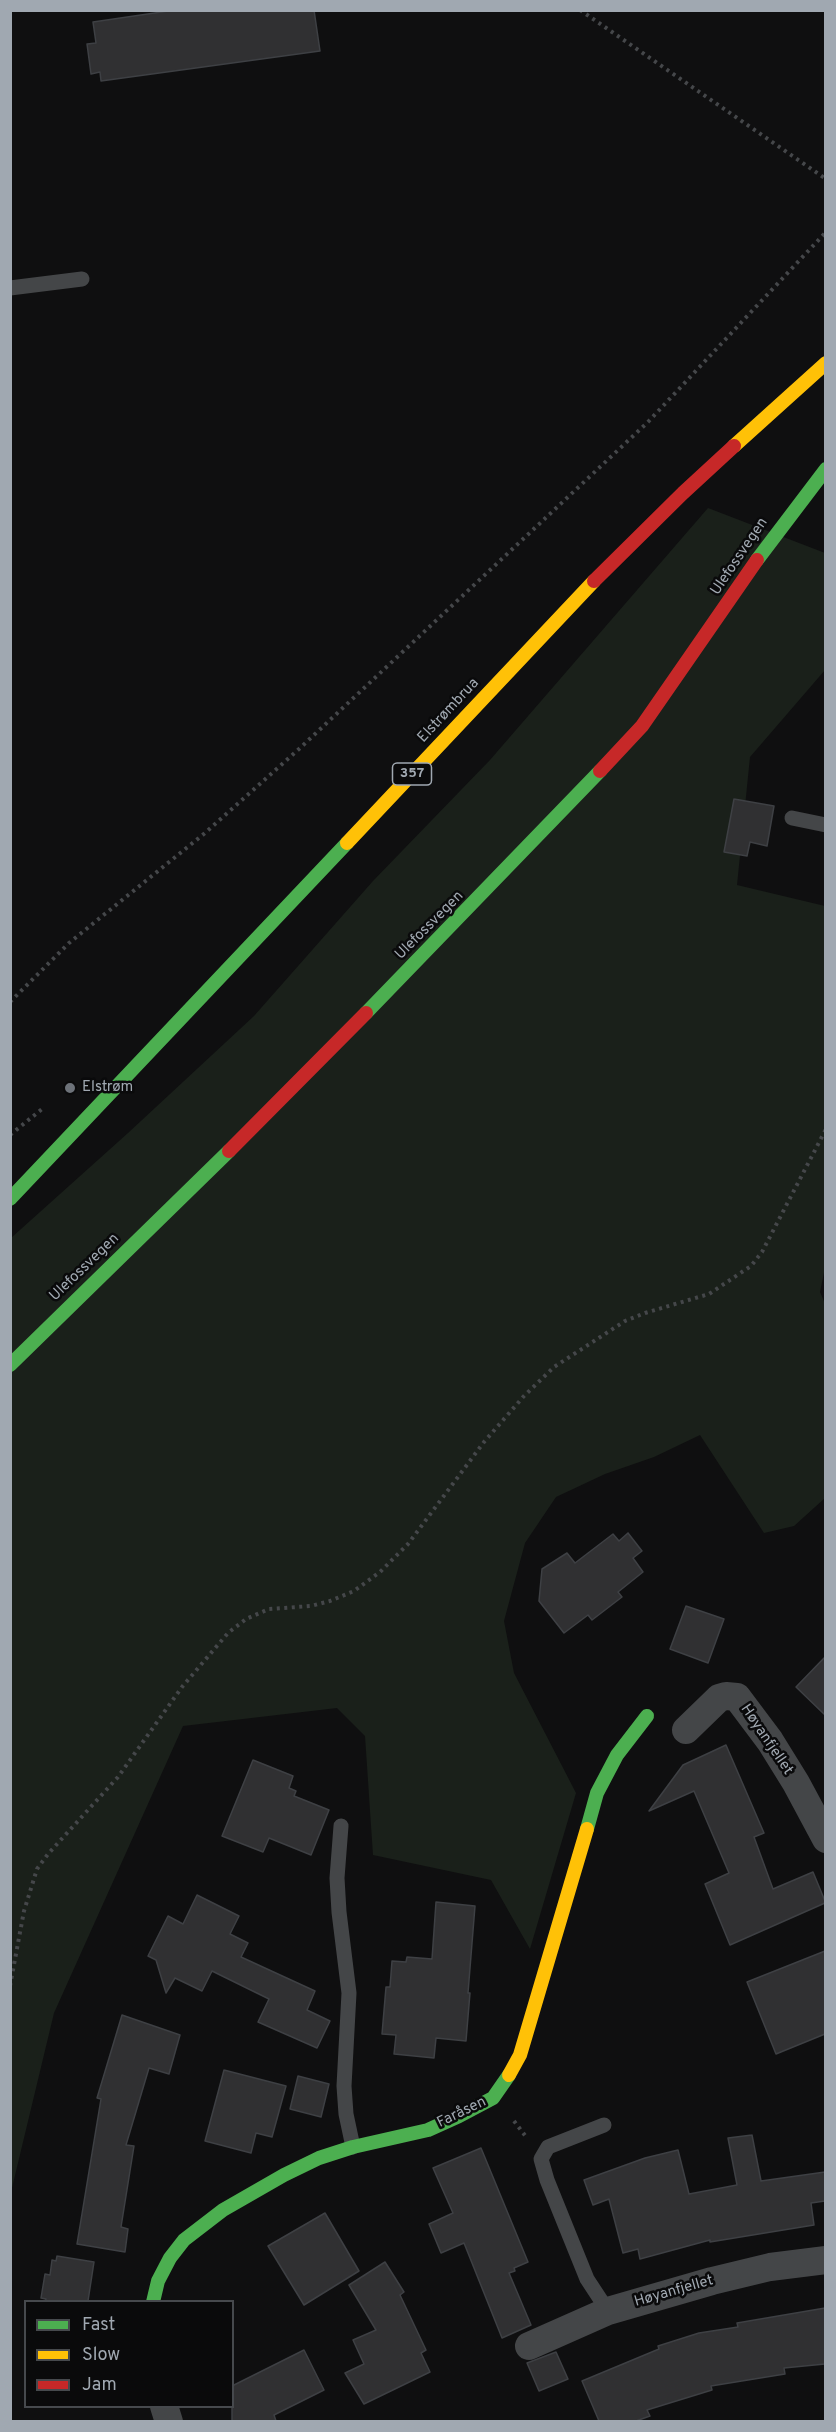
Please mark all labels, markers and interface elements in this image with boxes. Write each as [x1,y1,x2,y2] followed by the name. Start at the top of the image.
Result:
[707,515,773,599] street label: Ulefossvegen
[415,675,483,747] street label: Elstrømbrua
[392,763,432,785] road number: 357
[392,888,468,964] street label: Ulefossvegen
[82,1079,133,1097] place label: Elstrøm
[63,1081,77,1095] marker: Elstrøm
[46,1230,124,1306] street label: Ulefossvegen
[736,1701,796,1779] street label: Høyanfjellet
[435,2093,489,2133] street label: Faråsen
[632,2272,716,2312] street label: Høyanfjellet
[24,2300,234,2408] legend
[82,2314,115,2337] text: Fast
[82,2344,120,2367] text: Slow
[82,2374,117,2397] text: Jam

